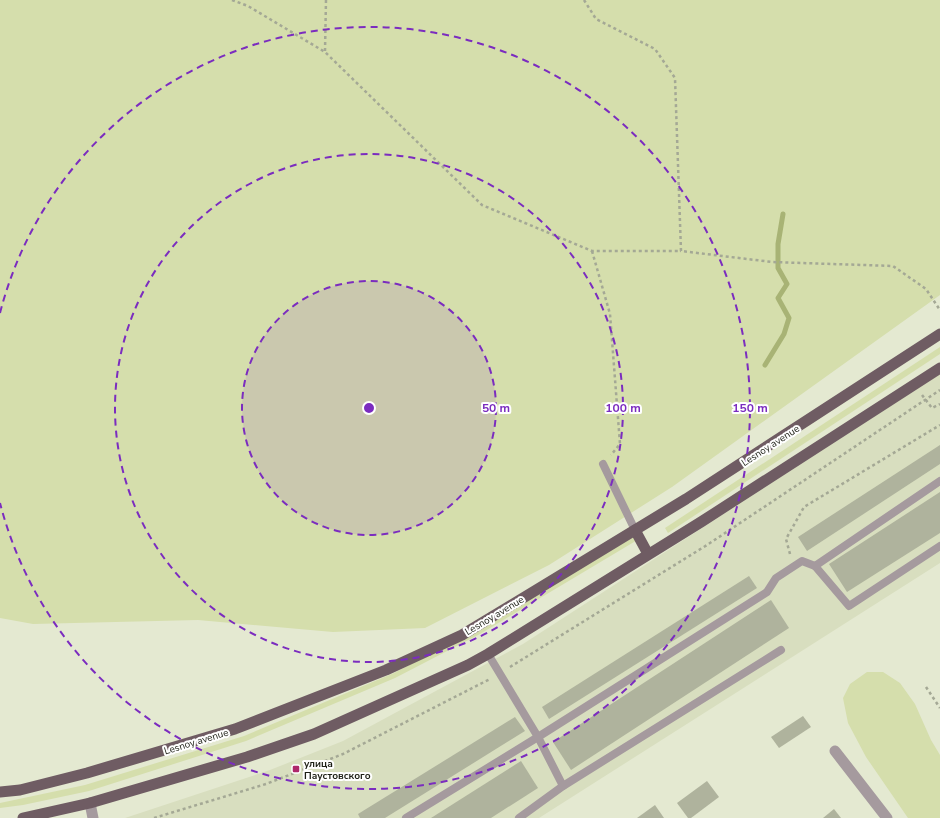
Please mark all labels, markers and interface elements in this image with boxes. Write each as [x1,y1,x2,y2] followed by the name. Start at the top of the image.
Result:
[482,400,510,416] text: 50 m
[605,400,641,416] text: 100 m
[732,400,768,416] text: 150 m
[362,401,376,415] centre of rings
[739,422,802,470] street label: Lesnoy avenue
[462,593,527,639] street label: Lesnoy avenue
[162,726,230,758] street label: Lesnoy avenue
[304,757,371,783] place label: улица Паустовского
[291,764,301,774] marker: улица Паустовского

